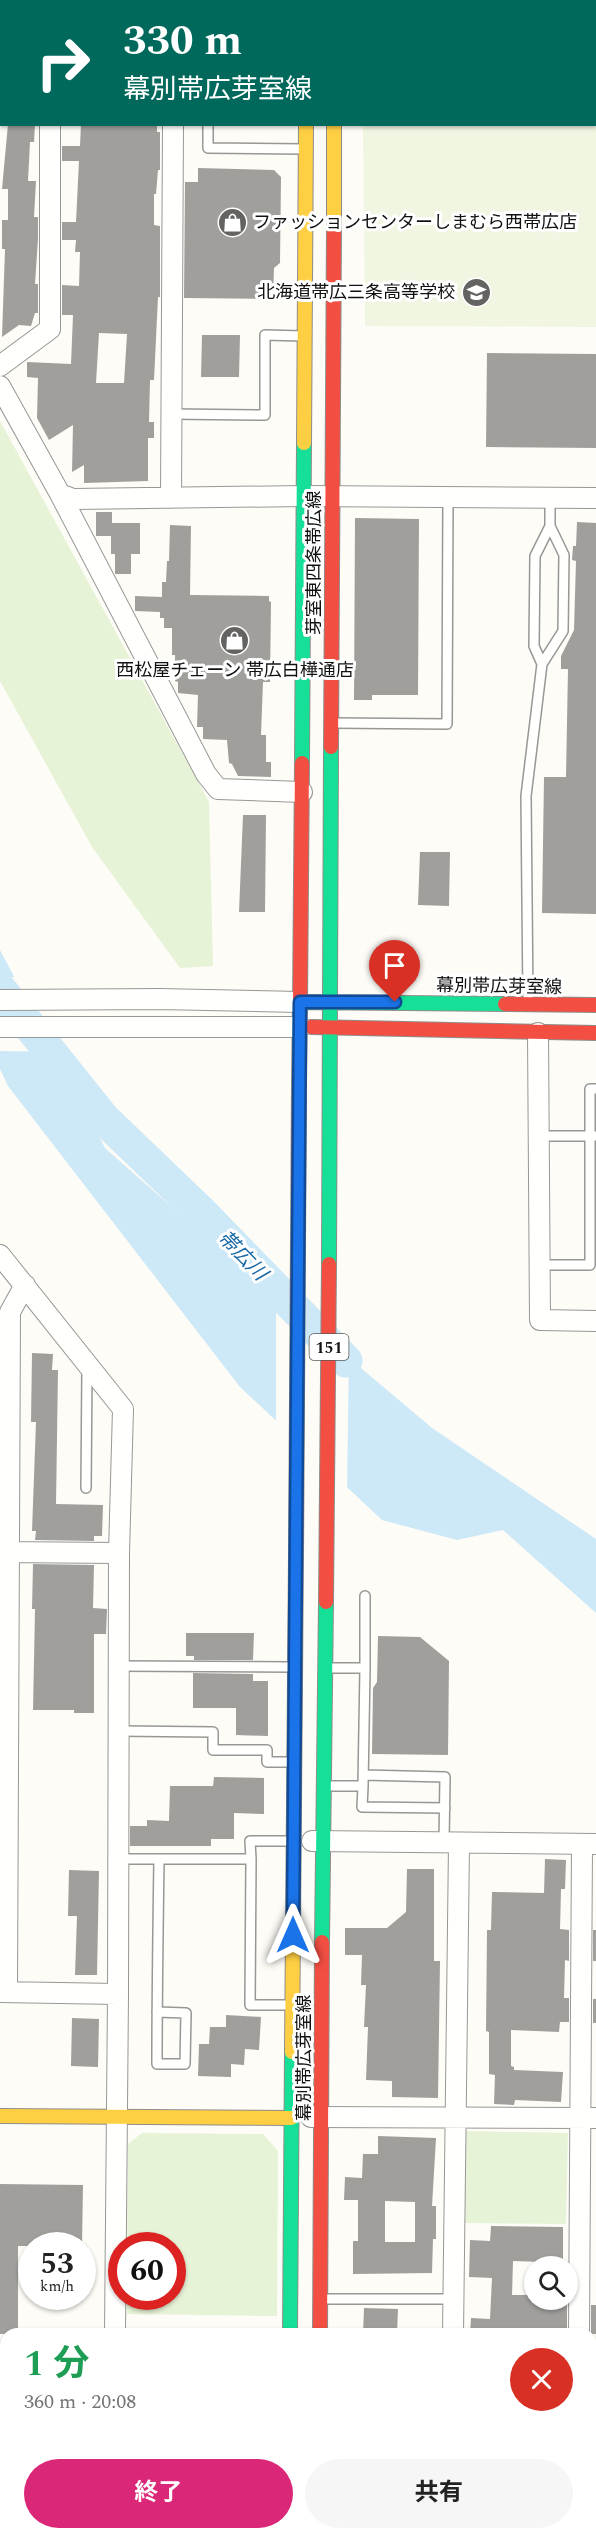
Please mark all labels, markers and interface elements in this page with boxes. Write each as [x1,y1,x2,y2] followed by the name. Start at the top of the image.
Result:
[123,10,242,73] text: 330 m
[24,24,102,102] icon: right
[123,69,312,111] text: 幕別帯広芽室線
[216,206,248,238] shop icon: ファッションセンターしまむら西帯広店
[253,209,577,236] place label: ファッションセンターしまむら西帯広店
[460,276,492,308] school or university icon: 北海道帯広三条高等学校
[257,279,455,306] place label: 北海道帯広三条高等学校
[301,491,328,635] street label: 芽室東四条帯広線
[219,625,251,657] shop icon: 西松屋チェーン 帯広白樺通店
[116,657,354,684] place label: 西松屋チェーン 帯広白樺通店
[369,940,420,1002] pin
[378,949,411,982] icon: arrive
[436,972,562,1001] street label: 幕別帯広芽室線
[211,1224,275,1289] water label: 帯広川
[310,1334,348,1360] road number: 151
[261,1903,325,1967] position arrow
[291,1995,318,2121] street label: 幕別帯広芽室線
[108,2232,186,2310] speed limit sign: 60
[40,2241,74,2287] text: 53
[524,2256,578,2310] map controls
[524,2256,578,2310] button: search
[40,2275,74,2298] text: km/h
[24,2337,89,2392] text: 1 分
[510,2348,573,2411] button: close
[24,2387,136,2417] text: 360 m · 20:08
[24,2459,293,2528] button: 終了
[305,2459,573,2528] button: 共有

